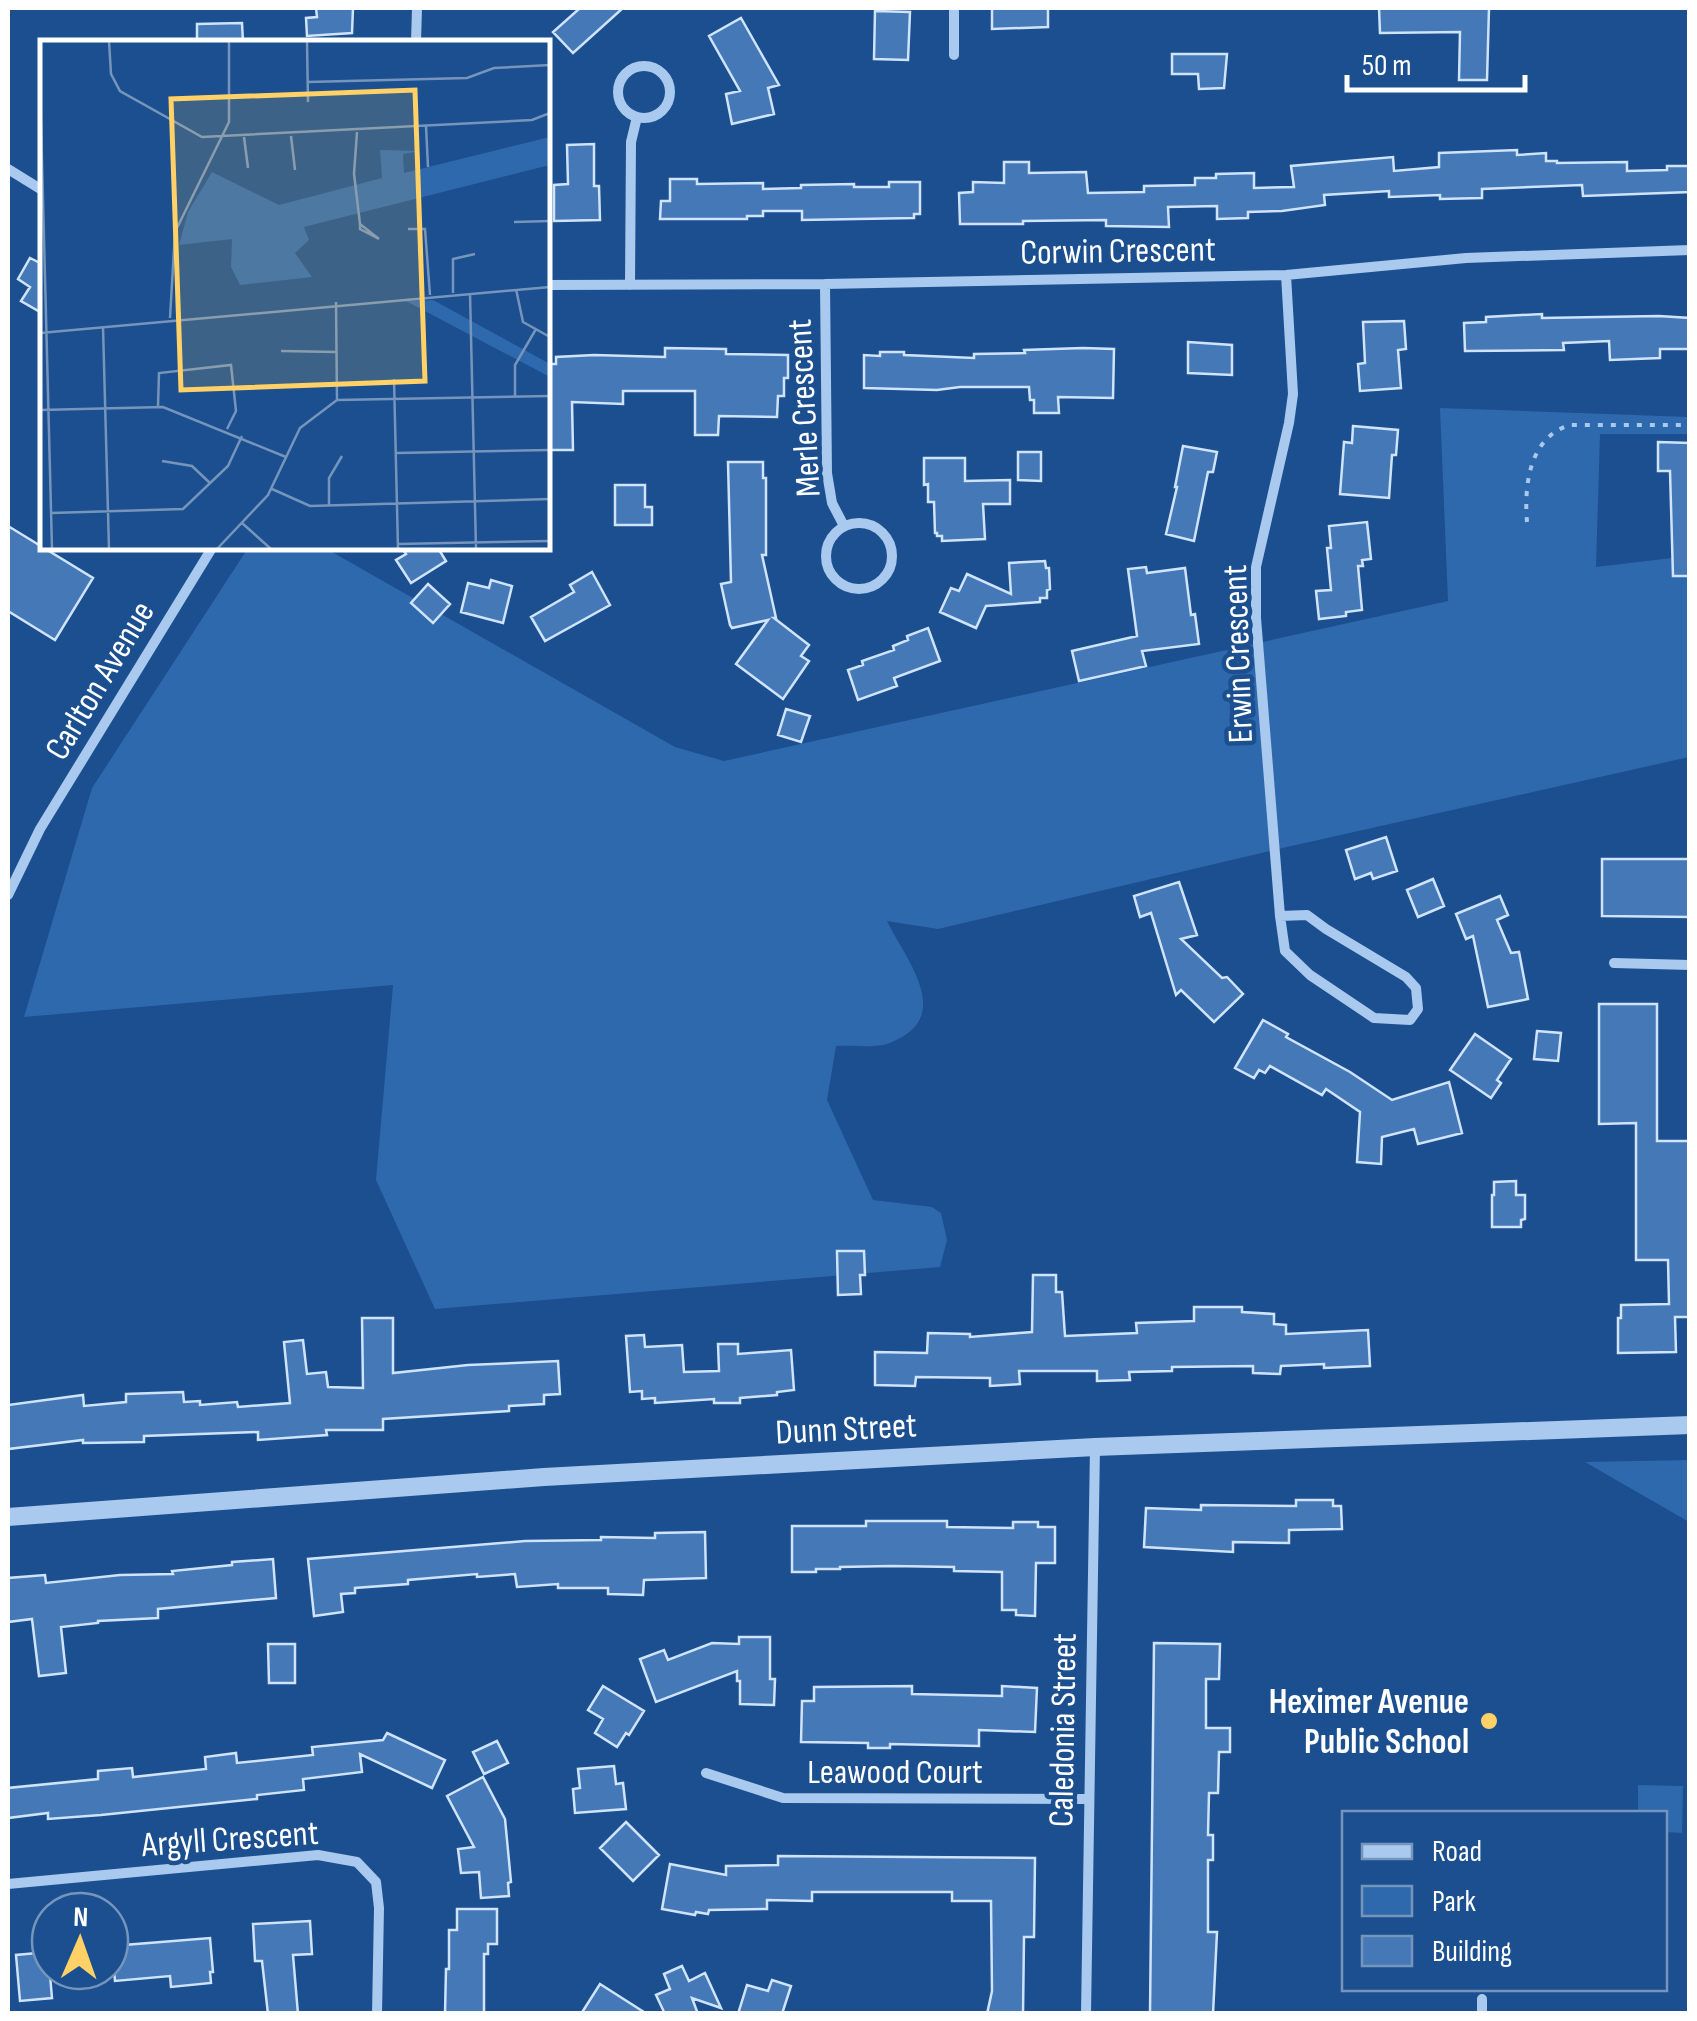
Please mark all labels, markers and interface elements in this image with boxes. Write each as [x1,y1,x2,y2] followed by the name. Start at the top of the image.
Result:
[1347,30,1524,92] scale bar
[40,40,550,550] inset map
[1362,48,1411,84] text: 50 m
[1020,228,1216,275] street label: Corwin Crescent
[778,318,831,498] street label: Merle Crescent
[1214,564,1263,744] street label: Erwin Crescent
[36,594,164,768] street label: Carlton Avenue
[774,1404,918,1455] street label: Dunn Street
[1040,1633,1087,1827] street label: Caledonia Street
[1269,1681,1469,1764] place label: Heximer Avenue Public School
[1478,1710,1500,1732] marker: Heximer Avenue Public School
[807,1751,983,1794] street label: Leawood Court
[1342,1811,1667,1991] legend
[139,1812,320,1867] street label: Argyll Crescent
[1432,1834,1482,1870] text: Road
[1432,1884,1476,1920] text: Park
[30,1891,130,1991] north arrow
[73,1901,89,1934] text: N
[1432,1934,1512,1970] text: Building

